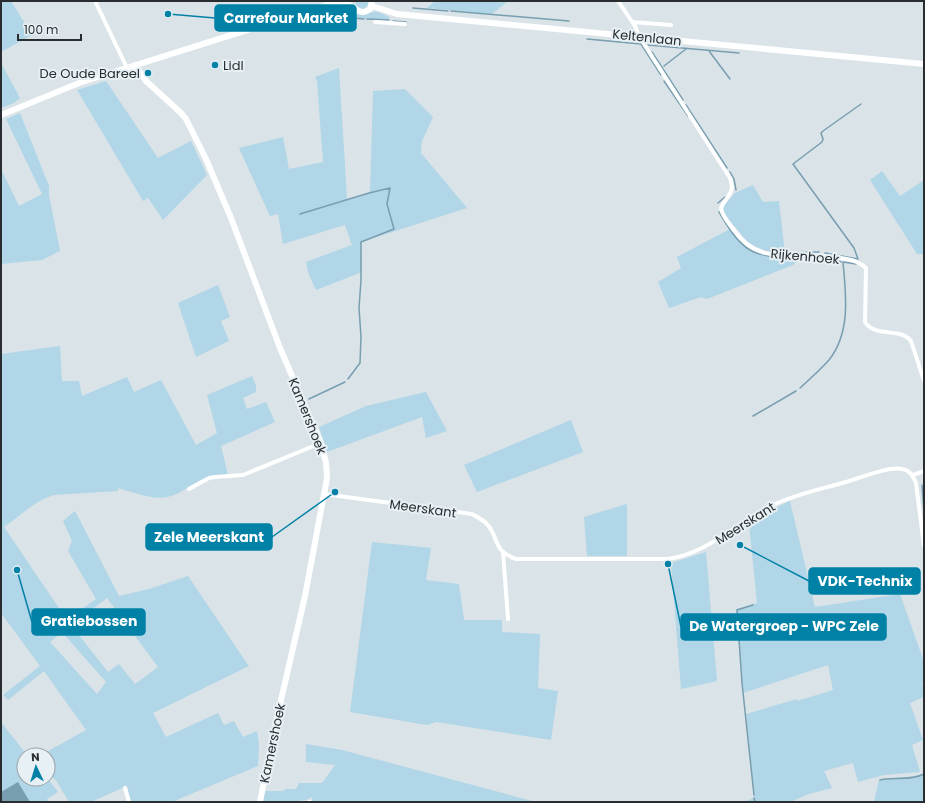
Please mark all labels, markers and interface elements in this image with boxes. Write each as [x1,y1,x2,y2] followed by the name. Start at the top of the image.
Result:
[215,5,356,31] callout: Carrefour Market
[224,8,349,28] text: Carrefour Market
[18,16,81,42] scale bar
[24,21,58,38] text: 100 m
[612,24,682,51] street label: Keltenlaan
[223,56,244,75] place label: Lidl
[210,60,220,70] marker: Lidl
[39,64,140,83] place label: De Oude Bareel
[143,68,153,78] marker: De Oude Bareel
[770,244,840,269] street label: Rijkenhoek
[284,375,332,458] street label: Kamershoek
[388,494,458,523] street label: Meerskant
[712,497,779,549] street label: Meerskant
[146,524,272,550] callout: Zele Meerskant
[154,527,264,547] text: Zele Meerskant
[809,568,920,594] callout: VDK-Technix
[818,571,913,591] text: VDK-Technix
[32,609,145,635] callout: Gratiebossen
[41,611,137,631] text: Gratiebossen
[681,614,886,640] callout: De Watergroep - WPC Zele
[689,616,879,636] text: De Watergroep - WPC Zele
[255,701,290,785] street label: Kamershoek
[16,747,56,787] north arrow
[31,749,40,765] text: N

